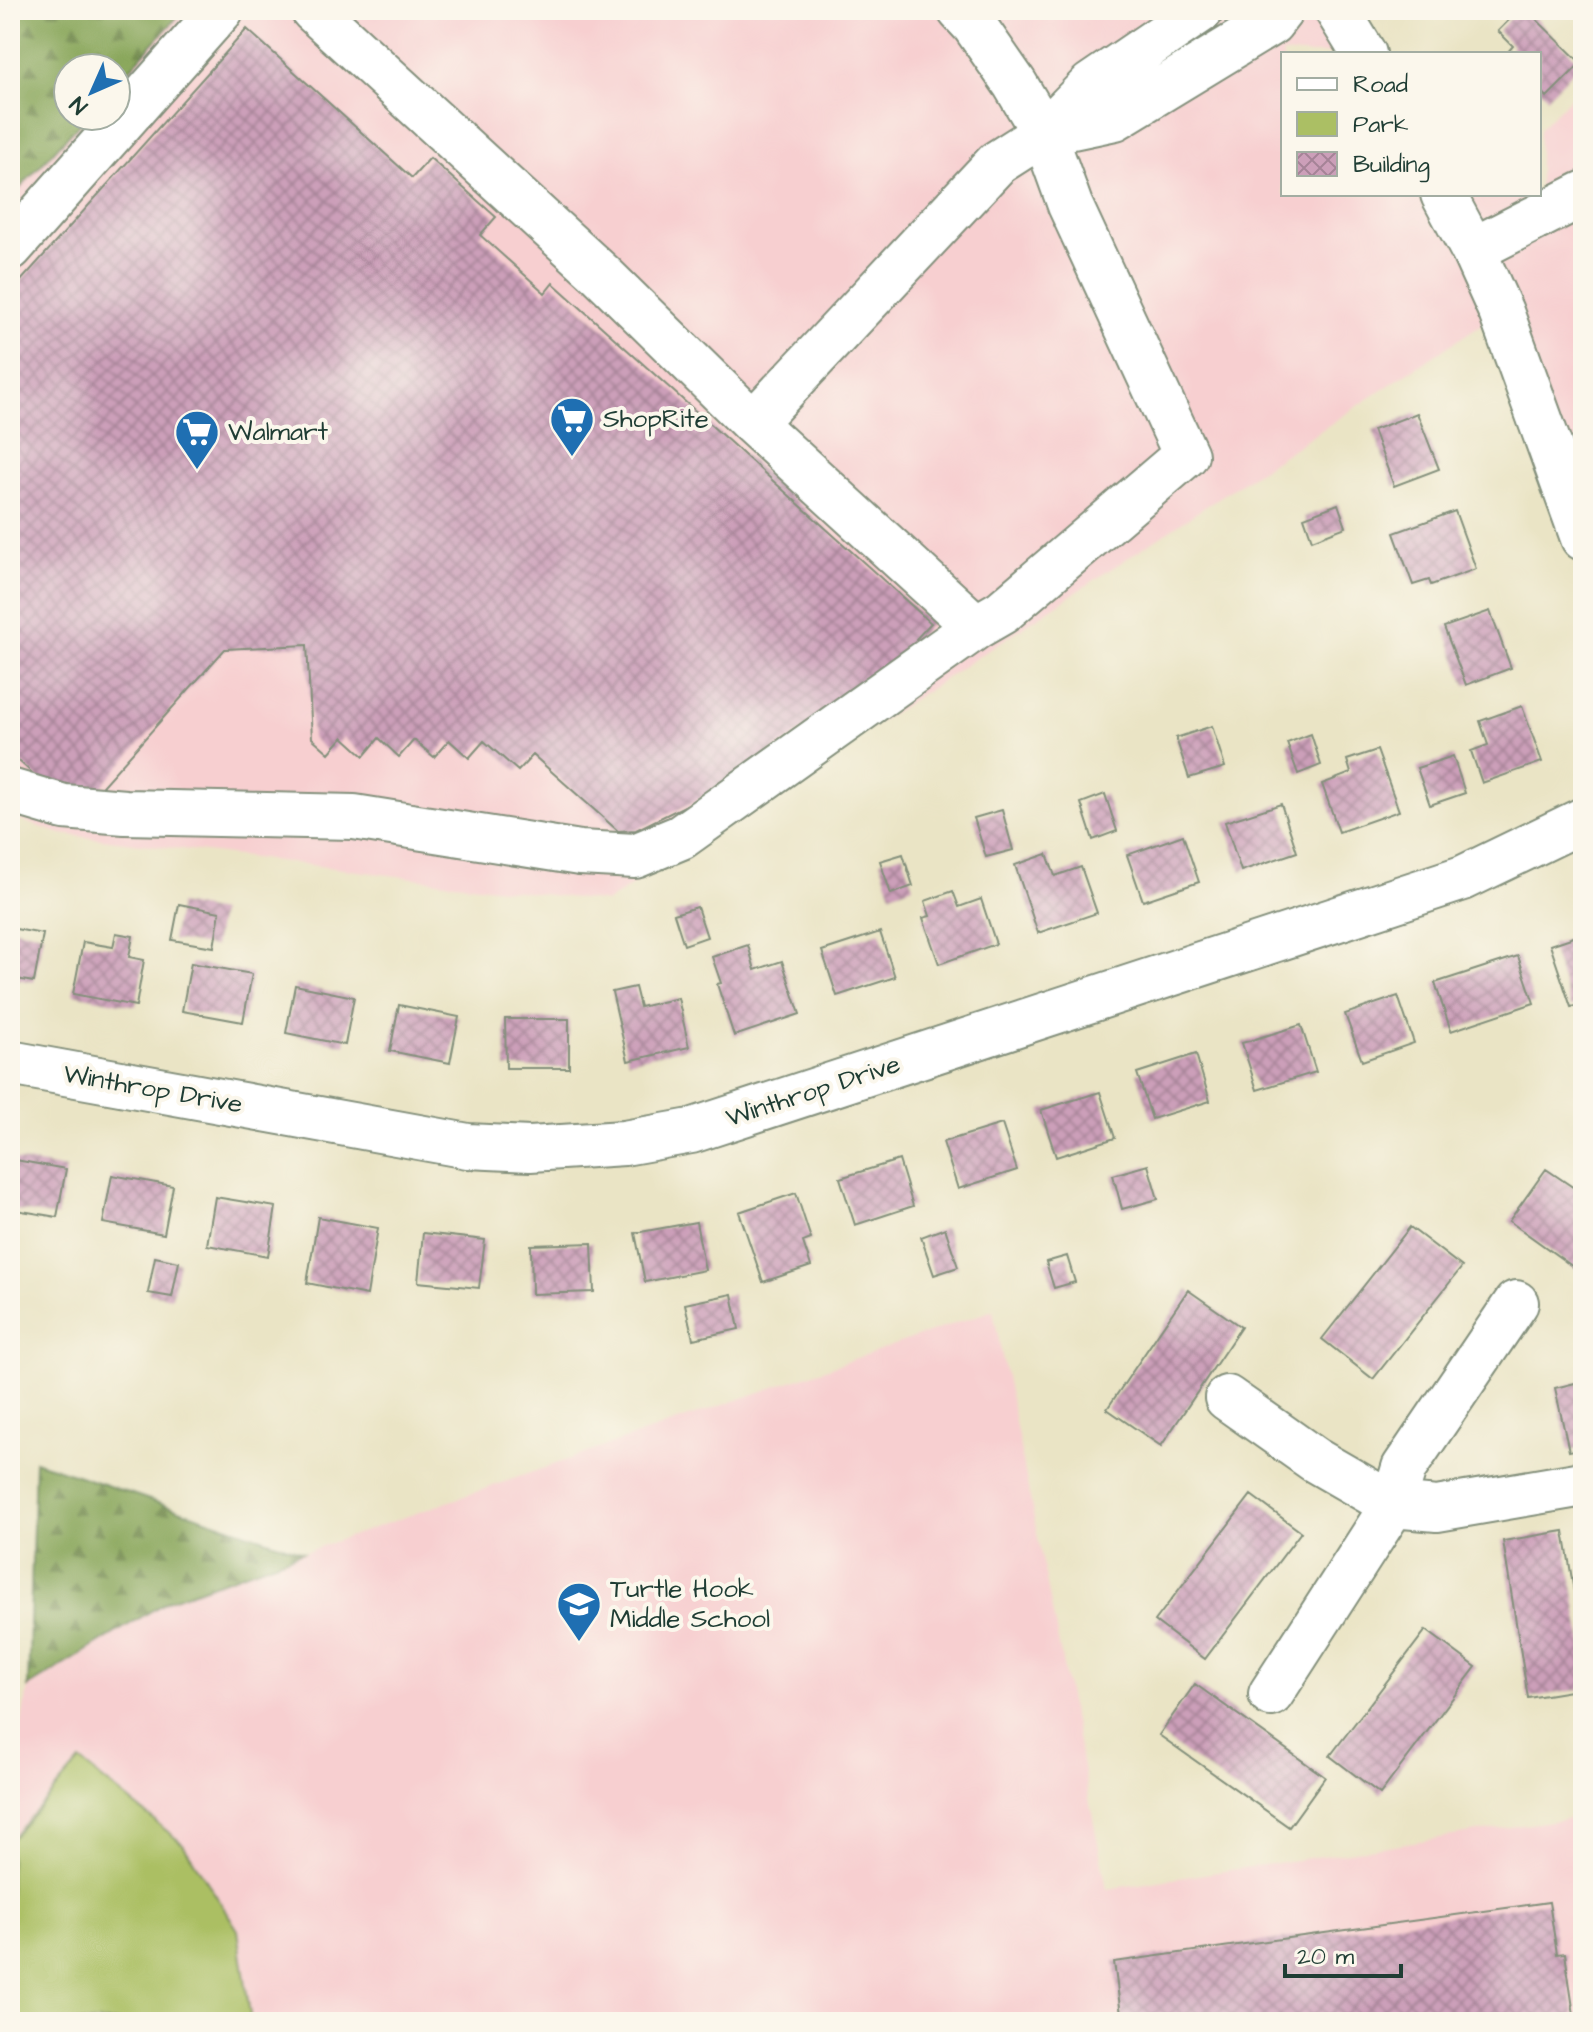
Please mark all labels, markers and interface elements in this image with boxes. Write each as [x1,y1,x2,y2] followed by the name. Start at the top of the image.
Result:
[52,52,132,132] north arrow
[1281,52,1541,196] legend
[1353,68,1408,102] text: Road
[63,89,95,121] text: N
[1353,108,1409,142] text: Park
[1353,148,1430,183] text: Building
[548,395,596,458] supermarket icon: ShopRite
[603,401,709,437] place label: ShopRite
[173,408,221,471] supermarket icon: Walmart
[228,414,329,450] place label: Walmart
[721,1046,905,1136] street label: Winthrop Drive
[61,1056,245,1122] street label: Winthrop Drive
[610,1571,770,1637] place label: Turtle Hook Middle School
[555,1580,603,1643] school or university icon: Turtle Hook Middle School
[1285,1928,1401,1978] scale bar
[1297,1940,1354,1974] text: 20 m

